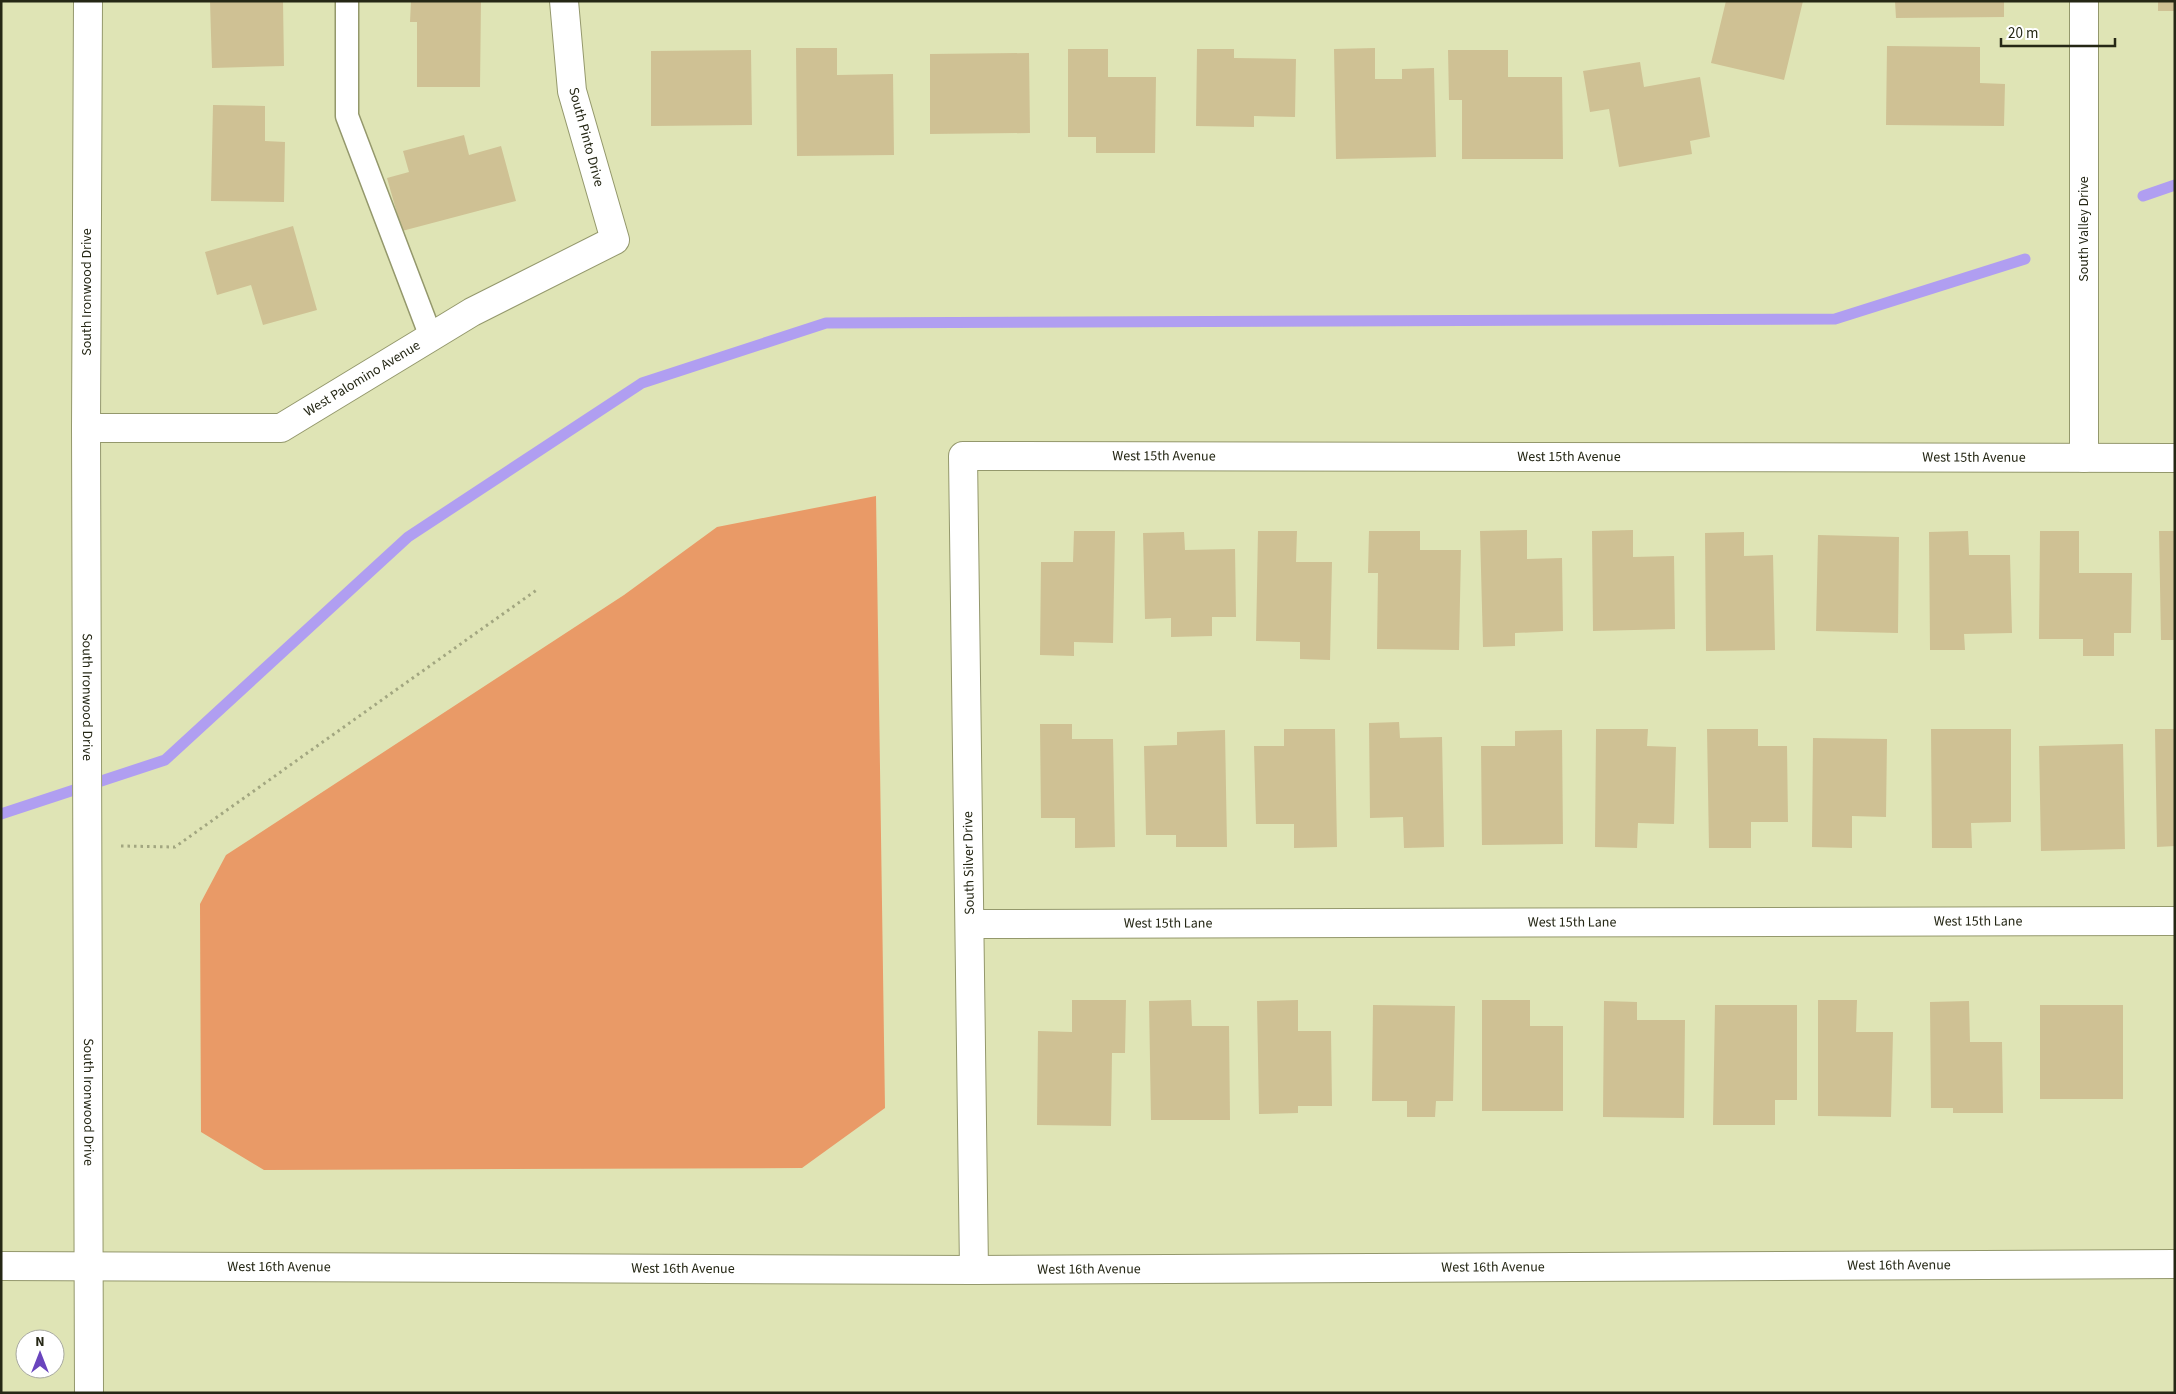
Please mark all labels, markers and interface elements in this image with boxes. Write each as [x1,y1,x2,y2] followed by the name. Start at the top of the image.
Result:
[2001,15,2115,47] scale bar
[2008,23,2038,44] text: 20 m
[563,85,609,189] street label: South Pinto Drive
[2074,176,2094,282] street label: South Valley Drive
[77,228,97,356] street label: South Ironwood Drive
[300,336,424,422] street label: West Palomino Avenue
[1112,446,1216,466] street label: West 15th Avenue
[1517,447,1621,467] street label: West 15th Avenue
[1922,448,2026,468] street label: West 15th Avenue
[77,633,97,761] street label: South Ironwood Drive
[958,811,980,915] street label: South Silver Drive
[1934,911,2022,932] street label: West 15th Lane
[1528,912,1616,933] street label: West 15th Lane
[1124,913,1212,934] street label: West 15th Lane
[78,1038,98,1166] street label: South Ironwood Drive
[1847,1255,1951,1276] street label: West 16th Avenue
[227,1257,331,1277] street label: West 16th Avenue
[1441,1257,1545,1278] street label: West 16th Avenue
[631,1259,735,1279] street label: West 16th Avenue
[1037,1259,1141,1280] street label: West 16th Avenue
[15,1329,65,1379] north arrow
[35,1332,45,1352] text: N

